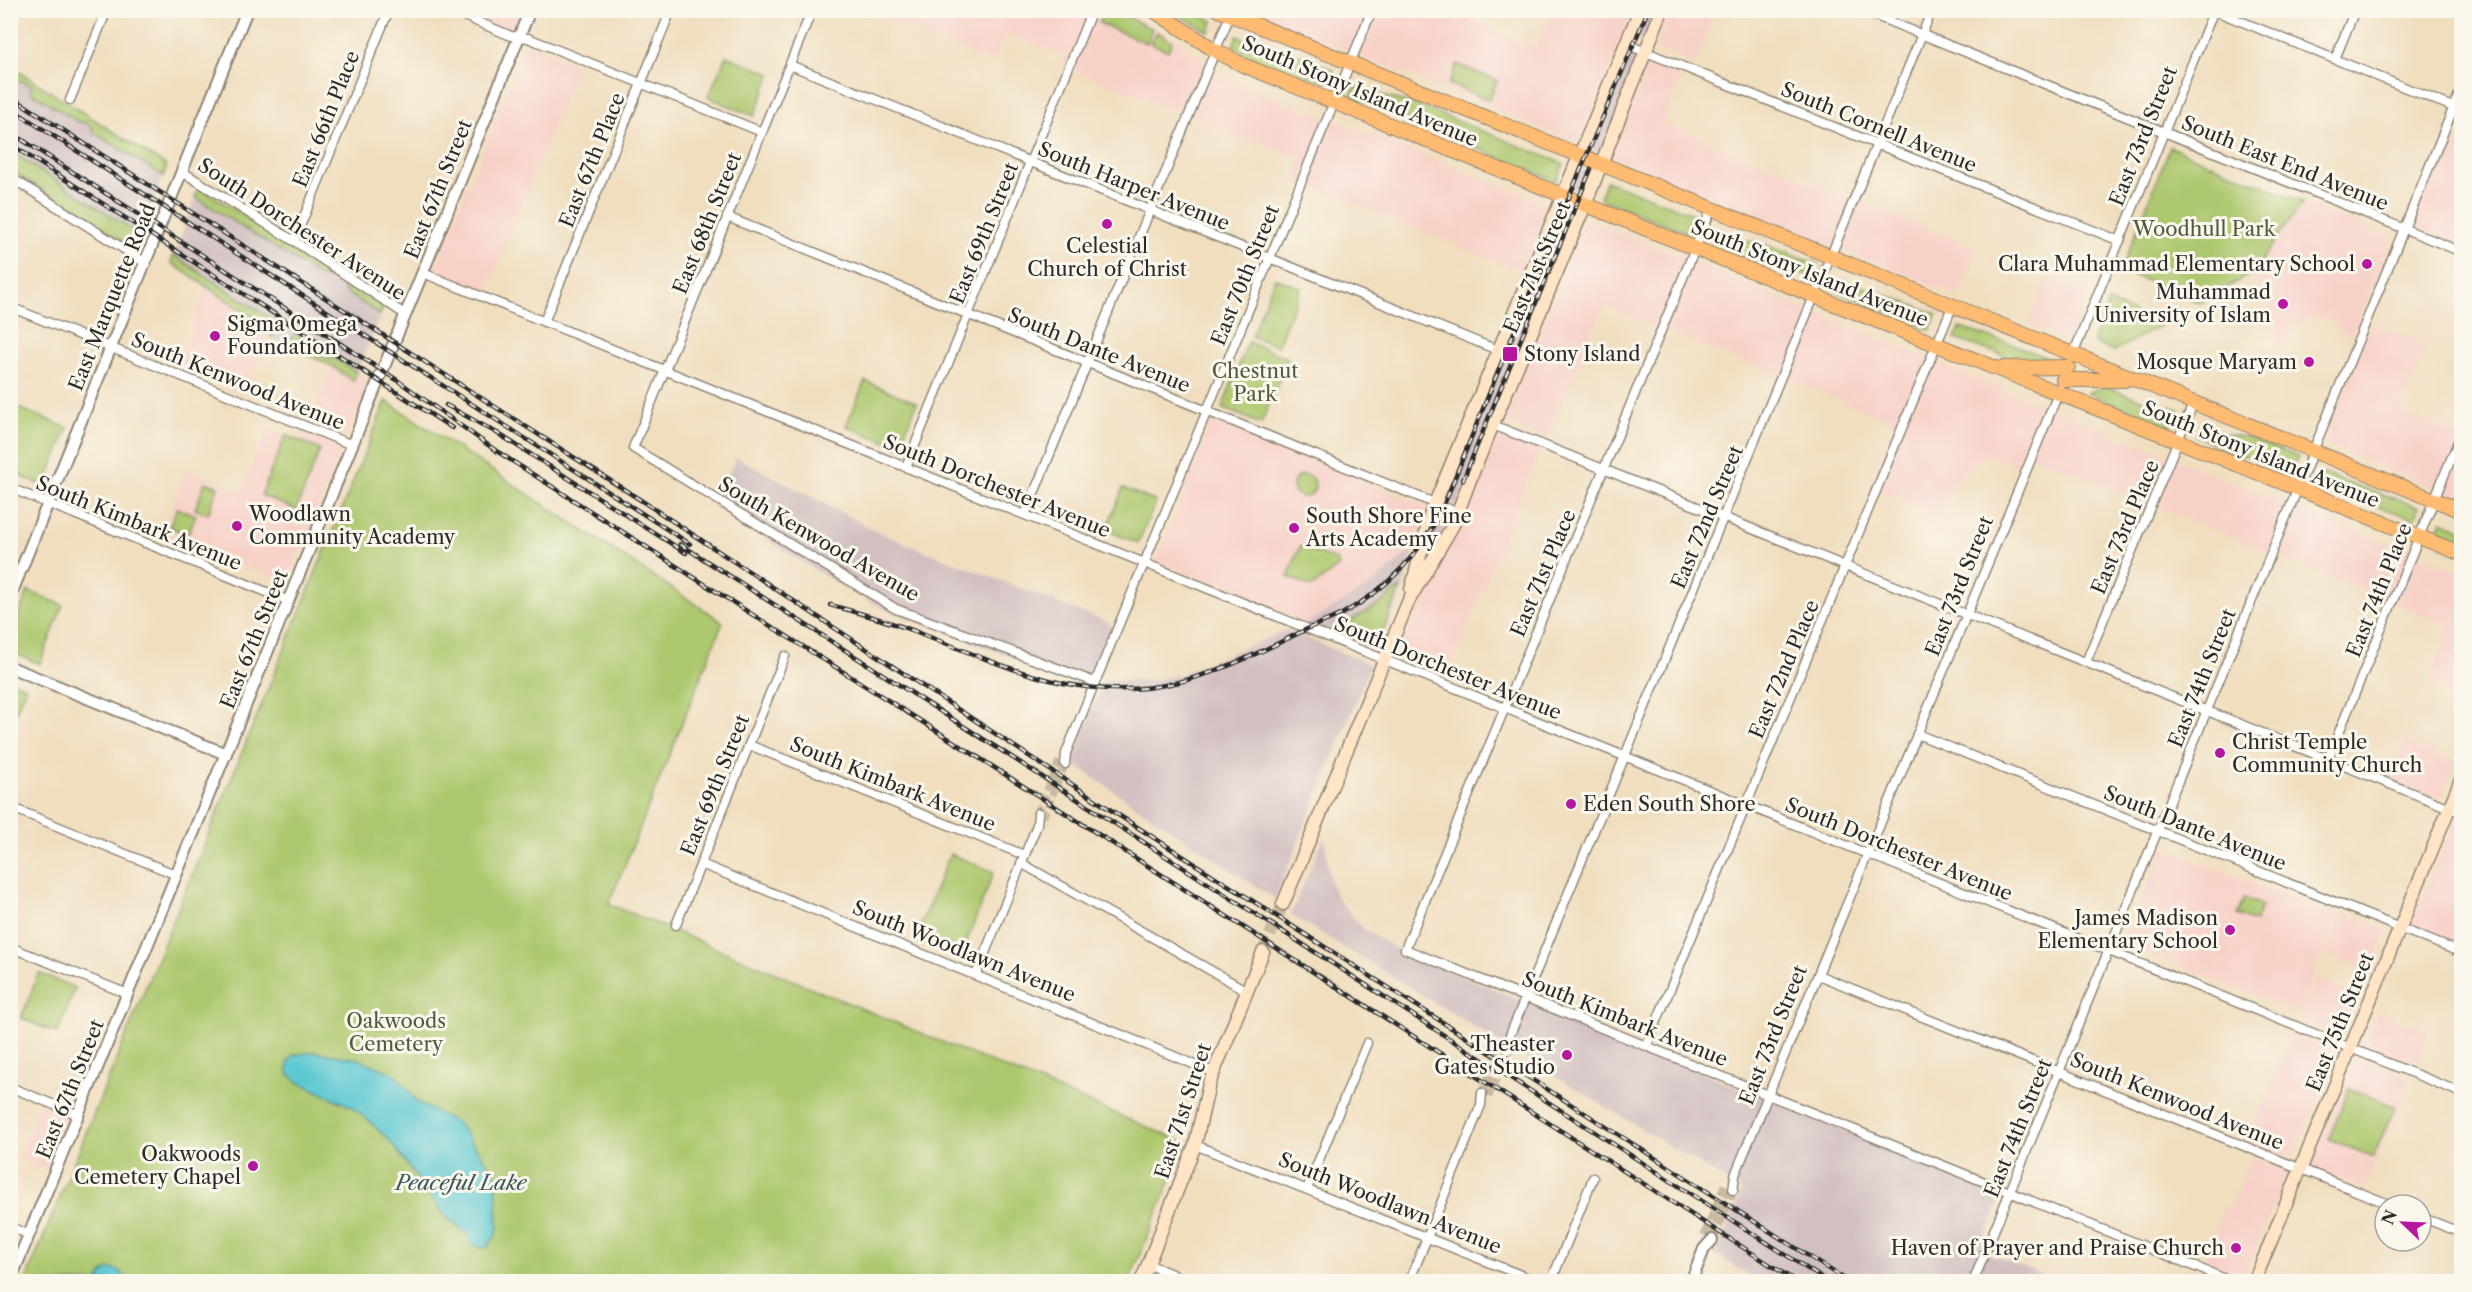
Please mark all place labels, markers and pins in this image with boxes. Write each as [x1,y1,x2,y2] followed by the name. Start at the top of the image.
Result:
[1100,217,1114,231] marker: Celestial Church of Christ
[1027,234,1187,281] place label: Celestial Church of Christ
[1998,252,2355,276] place label: Clara Muhammad Elementary School
[2360,257,2374,271] marker: Clara Muhammad Elementary School
[2094,280,2271,327] place label: Muhammad University of Islam
[2276,297,2290,311] marker: Muhammad University of Islam
[227,312,358,359] place label: Sigma Omega Foundation
[208,329,222,343] marker: Sigma Omega Foundation
[1524,342,1640,366] place label: Stony Island
[1501,345,1519,363] marker: Stony Island
[2137,350,2297,374] place label: Mosque Maryam
[2302,355,2316,369] marker: Mosque Maryam
[248,502,456,549] place label: Woodlawn Community Academy
[1305,504,1472,551] place label: South Shore Fine Arts Academy
[230,519,244,533] marker: Woodlawn Community Academy
[1287,521,1301,535] marker: South Shore Fine Arts Academy
[2232,730,2423,777] place label: Christ Temple Community Church
[2213,746,2227,760] marker: Christ Temple Community Church
[1583,792,1756,816] place label: Eden South Shore
[1564,797,1578,811] marker: Eden South Shore
[2037,906,2218,953] place label: James Madison Elementary School
[2223,923,2237,937] marker: James Madison Elementary School
[1434,1032,1556,1079] place label: Theaster Gates Studio
[1560,1048,1574,1062] marker: Theaster Gates Studio
[74,1142,241,1189] place label: Oakwoods Cemetery Chapel
[246,1159,260,1173] marker: Oakwoods Cemetery Chapel
[1891,1236,2224,1260] place label: Haven of Prayer and Praise Church
[2229,1241,2243,1255] marker: Haven of Prayer and Praise Church

